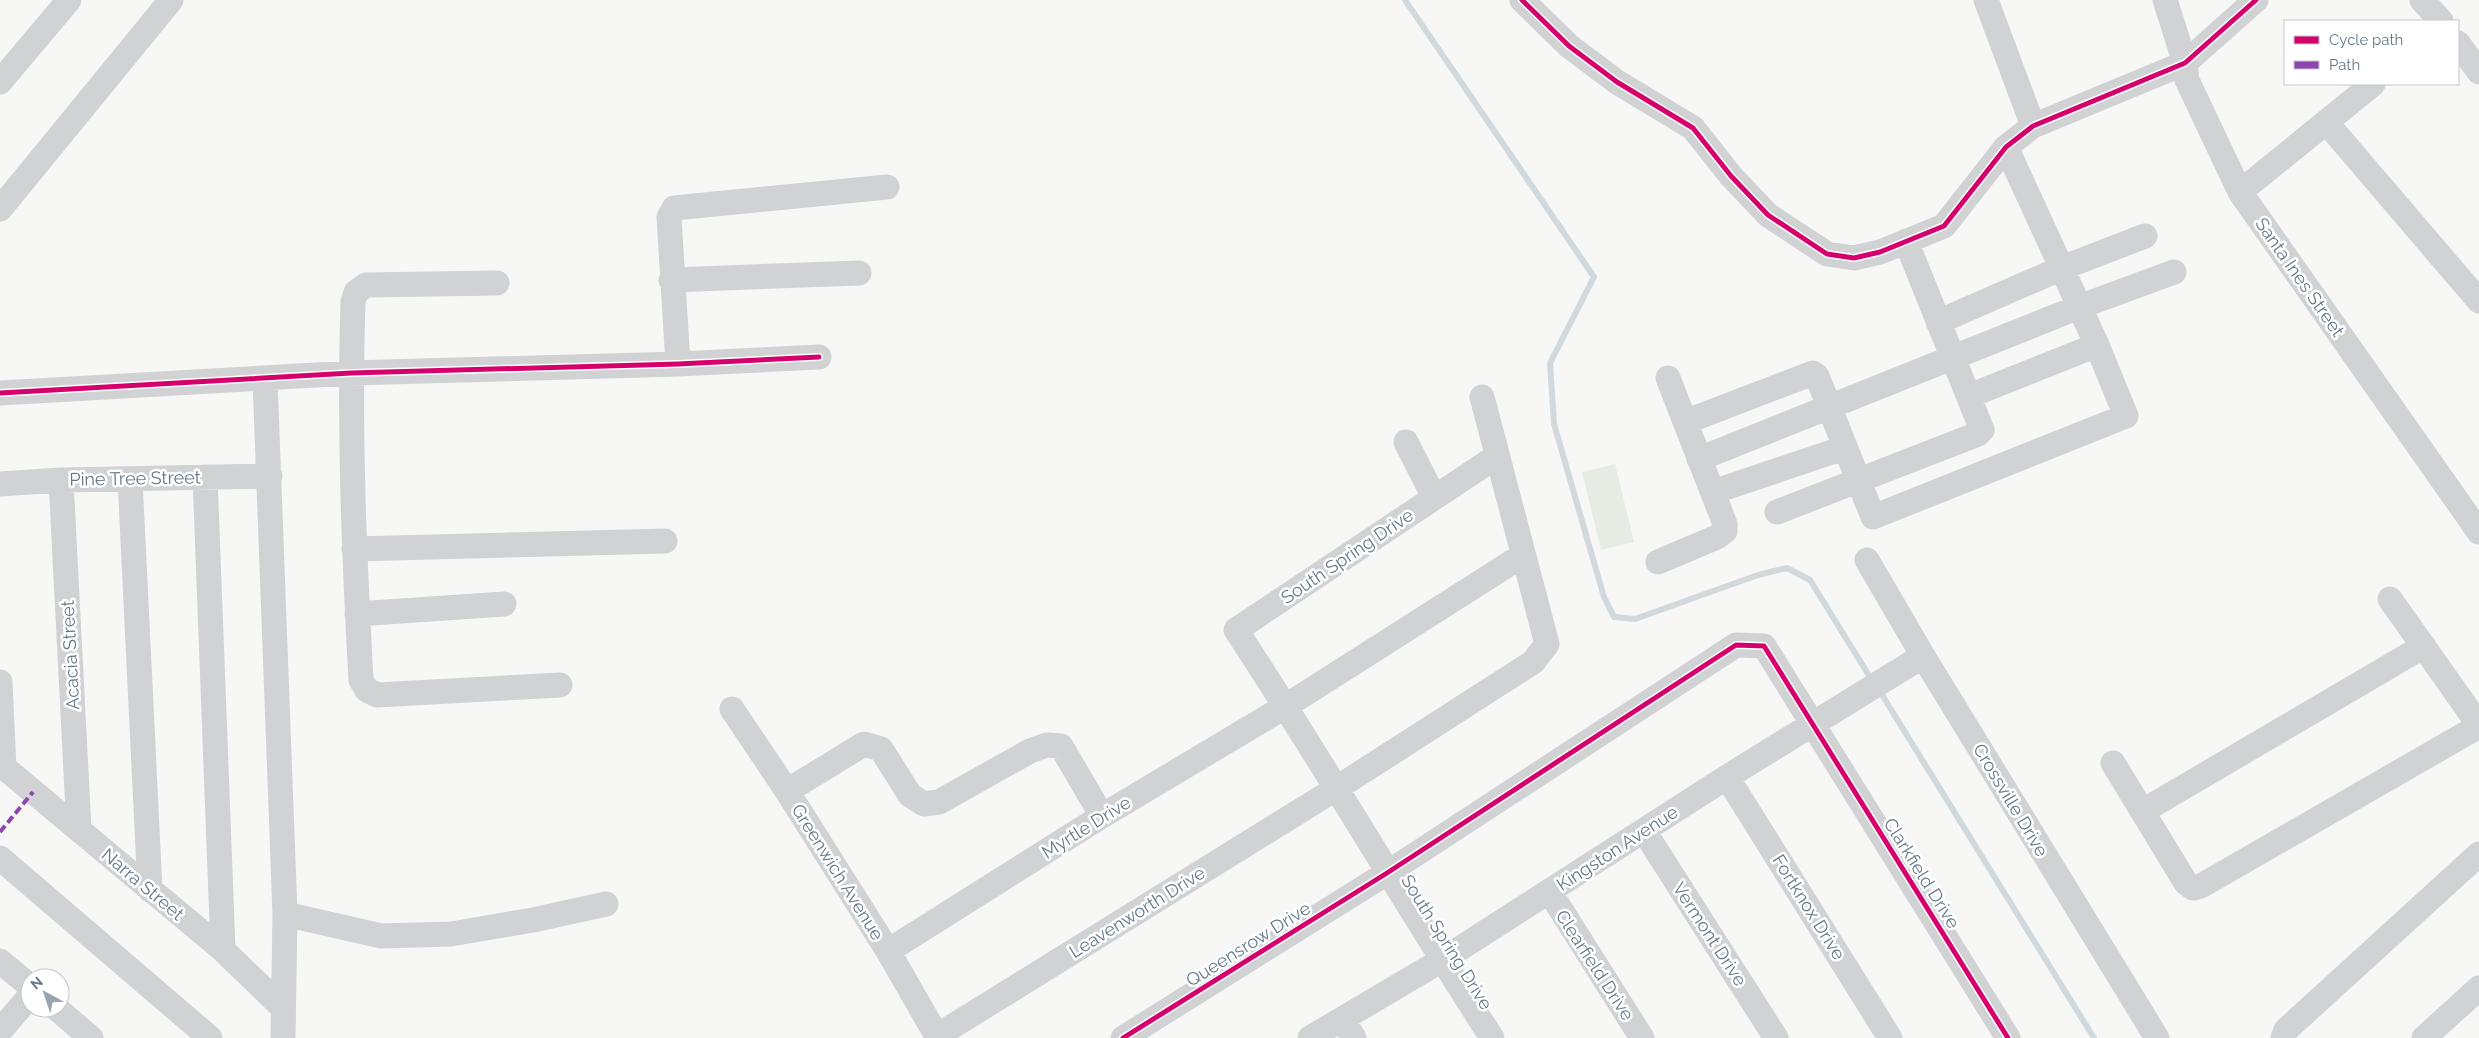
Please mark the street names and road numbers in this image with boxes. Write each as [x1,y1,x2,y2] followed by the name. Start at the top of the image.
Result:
[2251,214,2349,340] street label: Santa Ines Street
[69,466,201,490] street label: Pine Tree Street
[1277,504,1417,608] street label: South Spring Drive
[57,600,83,710] street label: Acacia Street
[1969,740,2053,861] street label: Crossville Drive
[1038,791,1135,863] street label: Myrtle Drive
[788,800,889,944] street label: Greenwich Avenue
[1553,801,1682,895] street label: Kingston Avenue
[1880,814,1965,932] street label: Clarkfield Drive
[98,844,188,924] street label: Narra Street
[1768,851,1850,964] street label: Fortknox Drive
[1065,862,1209,962] street label: Leavenworth Drive
[1397,871,1497,1014] street label: South Spring Drive
[1669,878,1751,990] street label: Vermont Drive
[1182,897,1314,991] street label: Queensrow Drive
[1552,906,1639,1024] street label: Clearfield Drive

